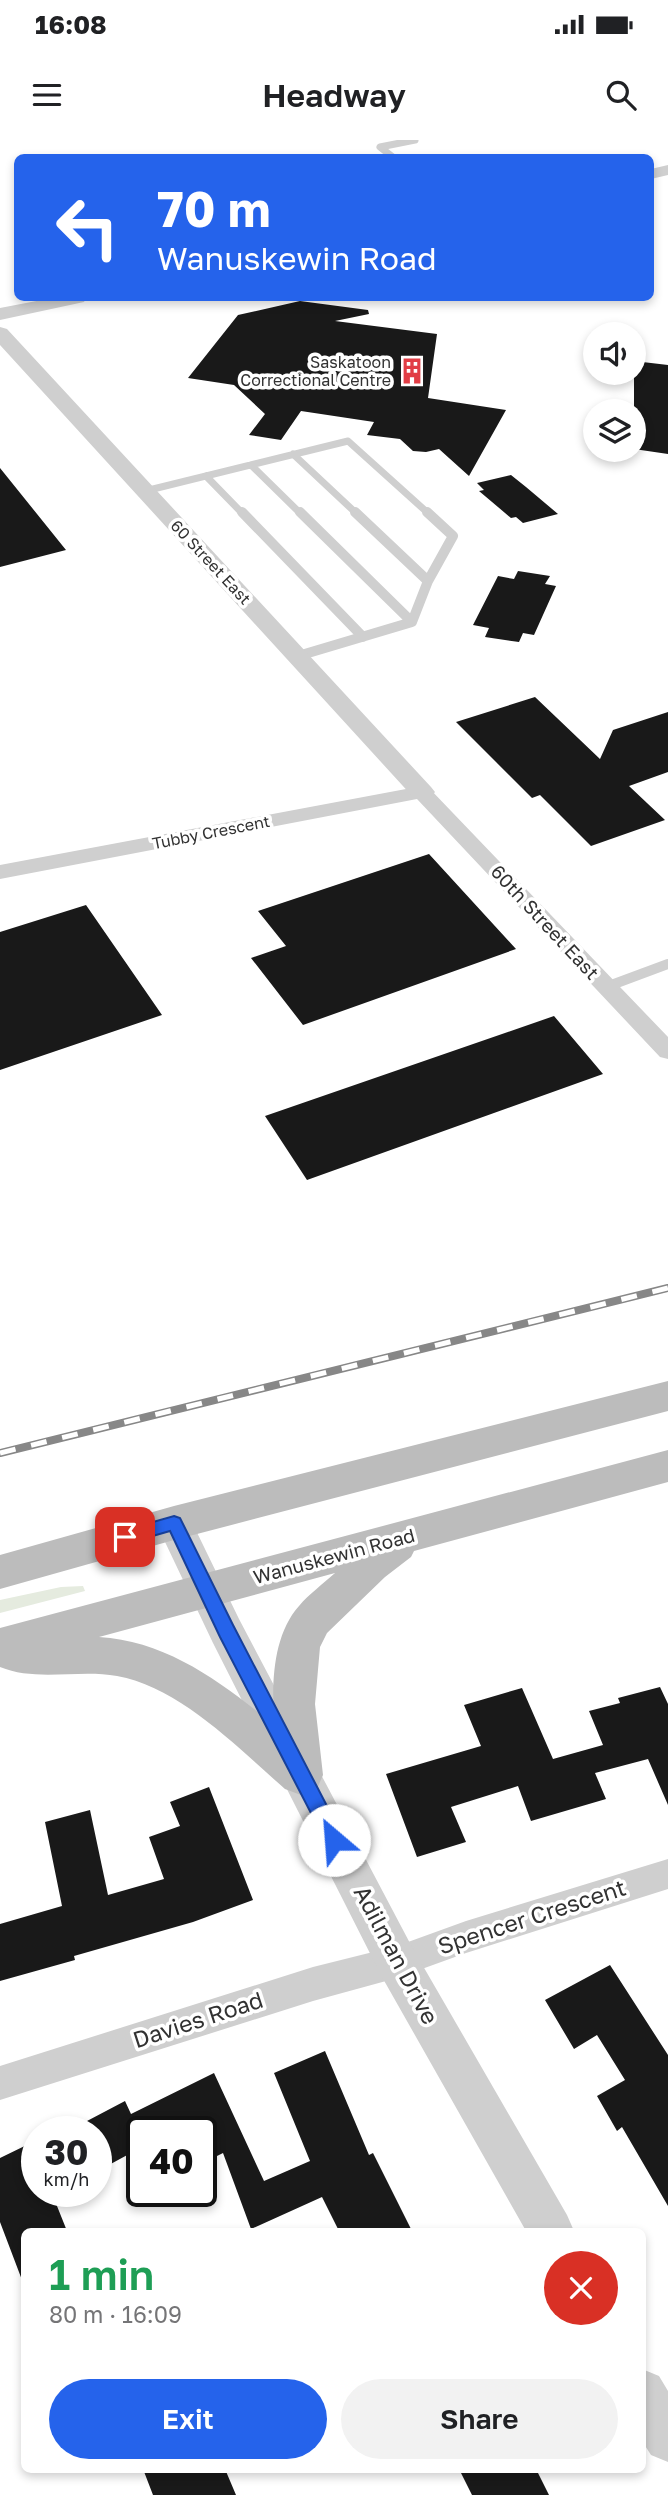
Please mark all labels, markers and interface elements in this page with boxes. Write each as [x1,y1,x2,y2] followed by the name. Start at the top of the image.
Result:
[35,9,107,40] text: 16:08
[28,76,66,114] icon: menu
[262,76,406,114] text: Headway
[602,76,640,114] icon: search
[157,179,271,238] text: 70 m
[42,182,133,273] icon: left
[157,239,437,277] text: Wanuskewin Road
[583,322,646,462] map controls
[583,322,646,385] button: sound
[240,352,391,390] place label: Saskatoon Correctional Centre
[397,356,427,386] building icon: Saskatoon Correctional Centre
[583,399,646,462] button: layers
[167,516,255,608] street label: 60 Street East
[151,811,271,853] street label: Tubby Crescent
[486,860,604,984] street label: 60th Street East
[95,1507,155,1567] pin
[106,1518,144,1556] icon: arrive
[251,1523,417,1588] street label: Wanuskewin Road
[297,1803,371,1877] position arrow
[434,1872,629,1960] street label: Spencer Crescent
[349,1880,445,2029] street label: Adilman Drive
[129,1985,266,2053] street label: Davies Road
[126,2116,217,2207] speed limit sign: 40
[44,2131,89,2173] text: 30
[44,2168,89,2190] text: km/h
[49,2249,154,2299] text: 1 min
[544,2251,618,2325] button: close
[49,2300,182,2328] text: 80 m · 16:09
[49,2379,327,2459] button: Exit
[341,2379,618,2459] button: Share

